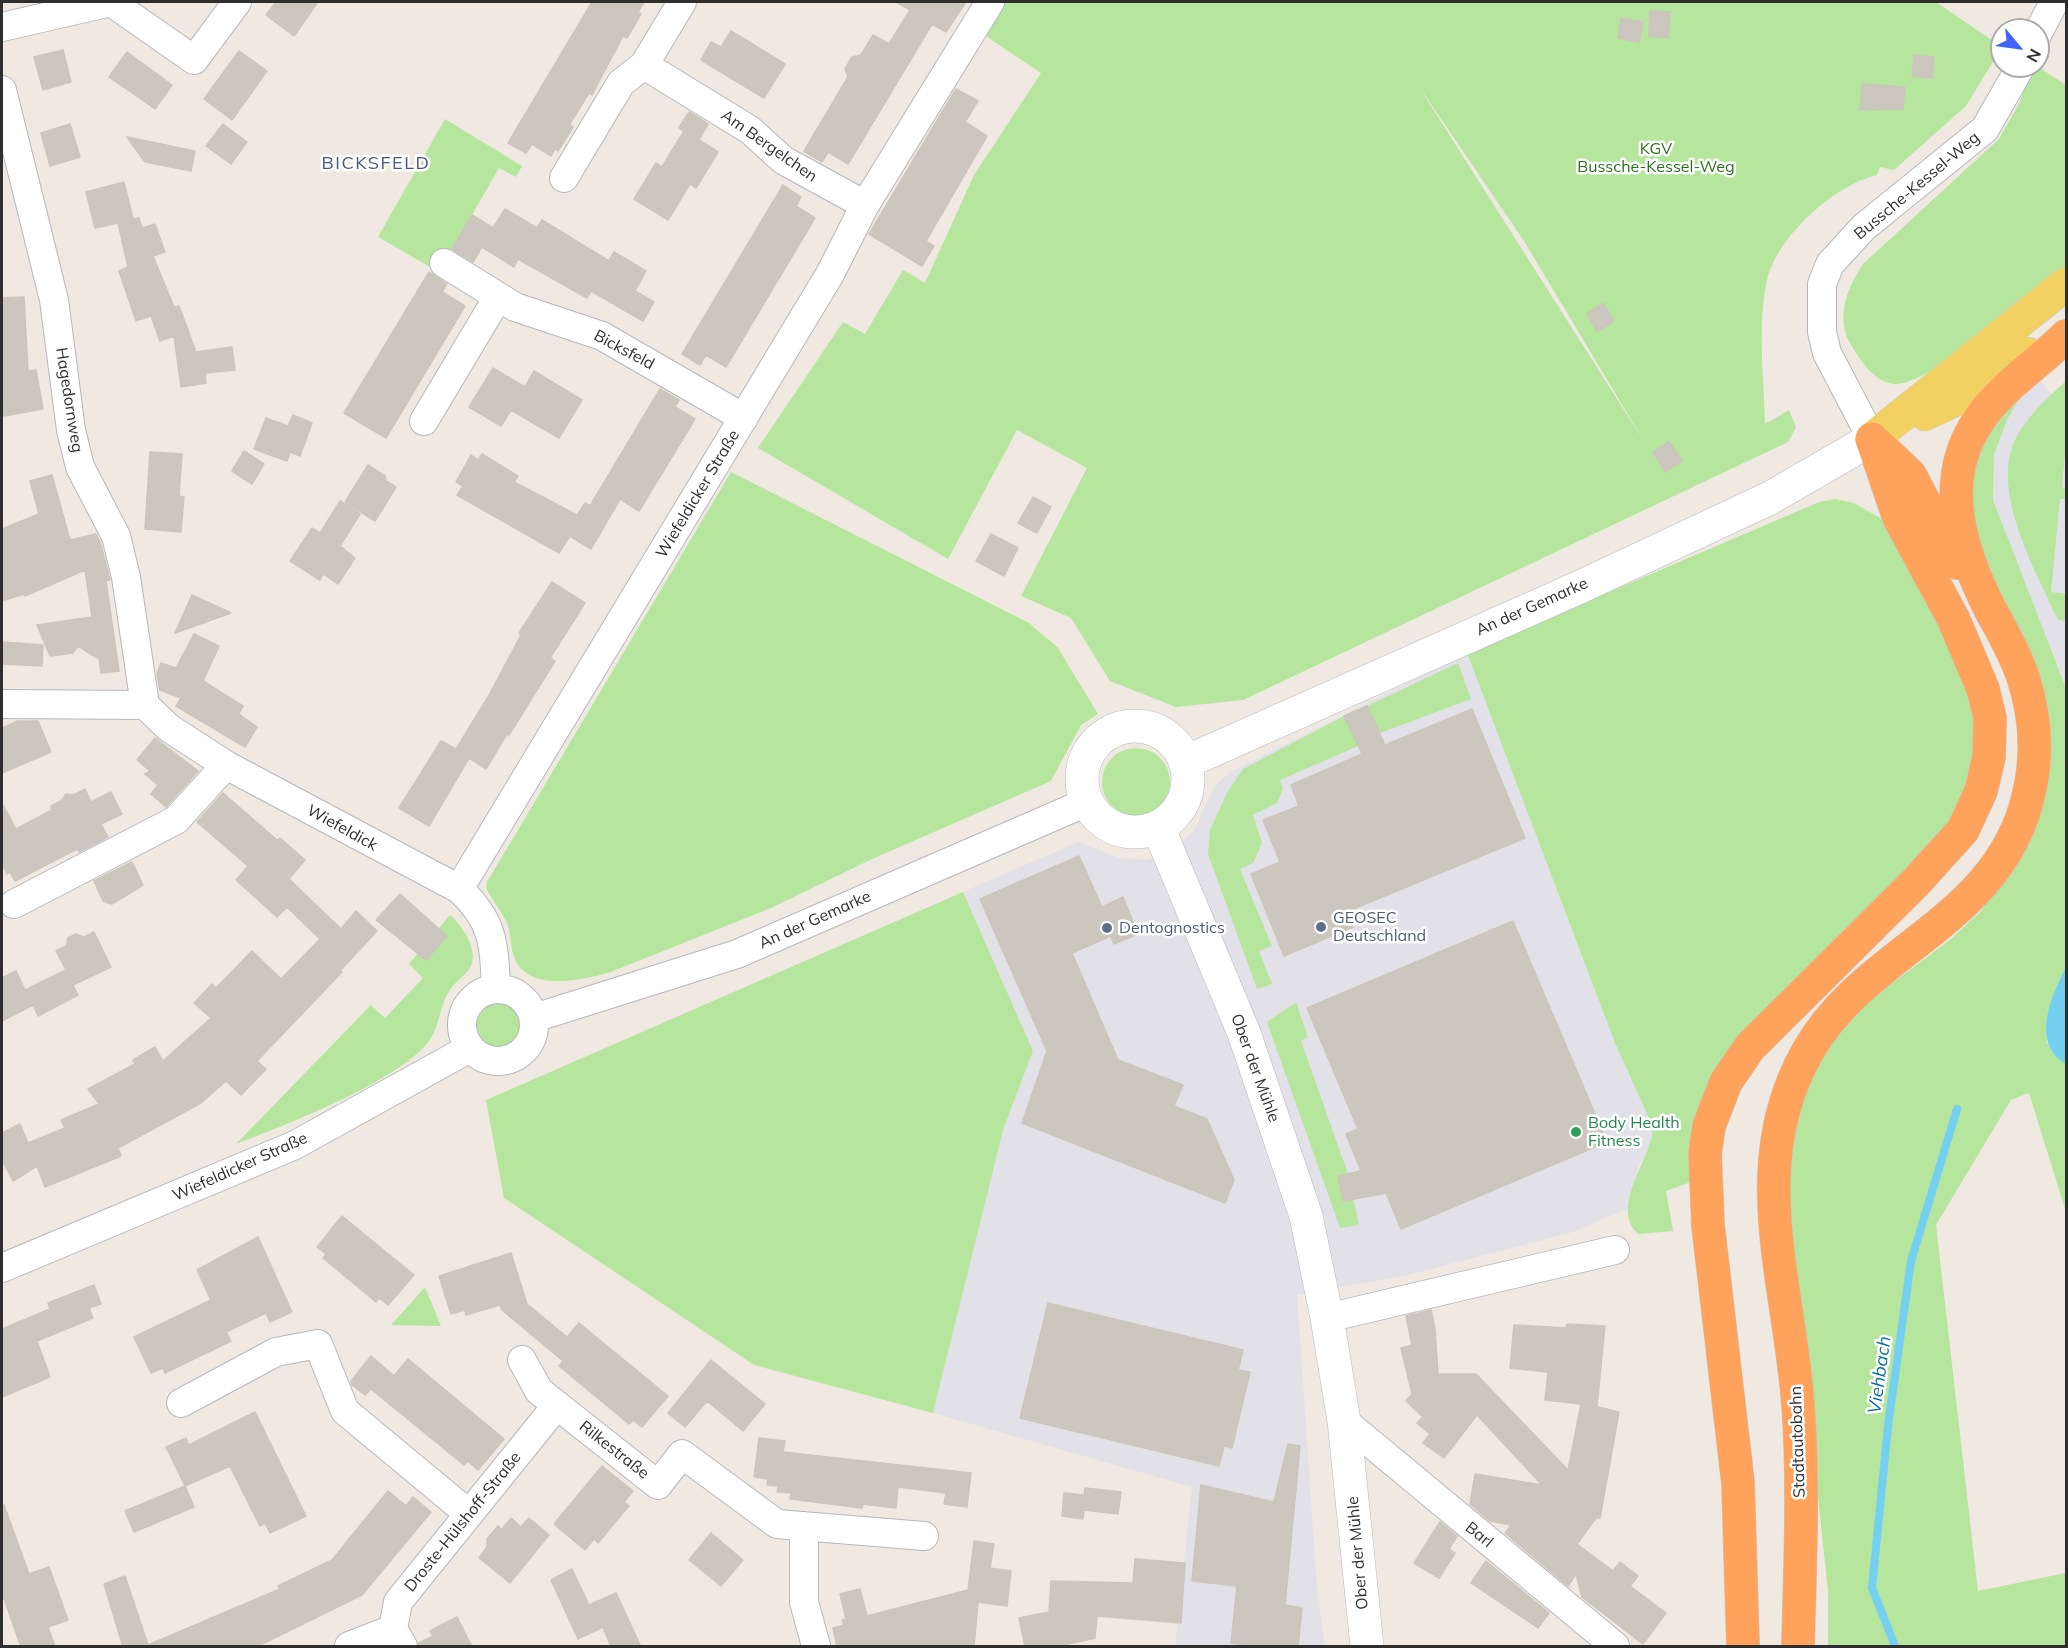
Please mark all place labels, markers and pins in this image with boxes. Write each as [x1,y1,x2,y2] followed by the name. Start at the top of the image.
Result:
[1333,908,1426,946] place label: GEOSEC Deutschland
[1119,918,1225,938] place label: Dentognostics
[1314,920,1328,934] marker: GEOSEC Deutschland
[1100,921,1114,935] marker: Dentognostics
[1588,1113,1680,1151] place label: Body Health Fitness
[1569,1125,1583,1139] marker: Body Health Fitness

